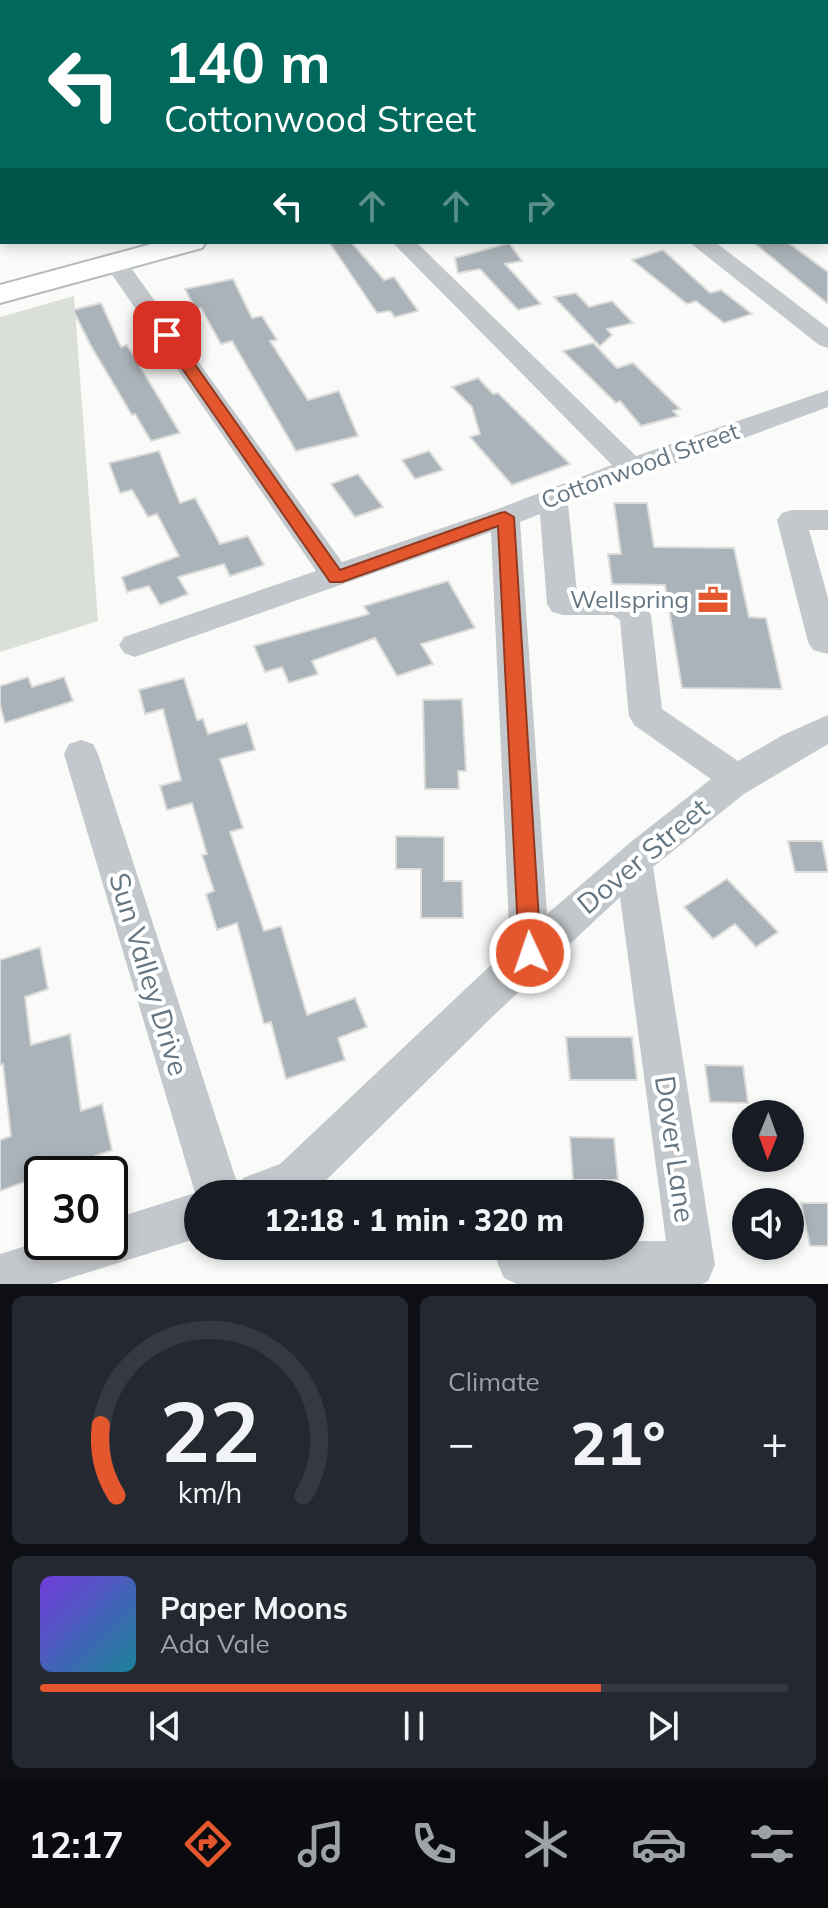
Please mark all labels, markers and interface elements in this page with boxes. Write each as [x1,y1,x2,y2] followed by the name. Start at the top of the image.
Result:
[164,27,331,97] text: 140 m
[32,32,136,136] icon: left
[164,96,476,141] text: Cottonwood Street
[266,184,310,228] icon: left
[350,184,394,228] icon: ahead
[434,184,478,228] icon: ahead
[518,184,562,228] icon: right
[133,301,201,369] pin
[145,313,189,357] icon: arrive
[537,415,743,515] street label: Cottonwood Street
[696,583,730,617] office icon: Wellspring
[570,584,689,614] place label: Wellspring
[570,790,716,921] street label: Dover Street
[102,868,197,1080] street label: Sun Valley Drive
[488,911,572,995] position arrow
[648,1073,703,1225] street label: Dover Lane
[732,1100,804,1172] north arrow
[732,1100,804,1260] map controls
[24,1156,128,1260] speed limit sign: 30
[732,1188,804,1260] button: sound
[264,1201,564,1239] text: 12:18 · 1 min · 320 m
[448,1365,540,1398] text: Climate
[160,1378,260,1483] text: 22
[570,1405,666,1480] text: 21°
[448,1415,474,1470] text: −
[762,1415,788,1470] text: +
[178,1474,242,1510] text: km/h
[160,1589,348,1627] text: Paper Moons
[160,1627,270,1660] text: Ada Vale
[143,1704,187,1748] icon: previous
[392,1704,436,1748] icon: pause
[641,1704,685,1748] icon: next
[180,1816,236,1872] icon: directions
[293,1816,349,1872] icon: music
[406,1816,462,1872] icon: phone
[518,1816,574,1872] icon: climate
[631,1816,687,1872] icon: car
[744,1816,800,1872] icon: filters
[28,1822,124,1867] text: 12:17

